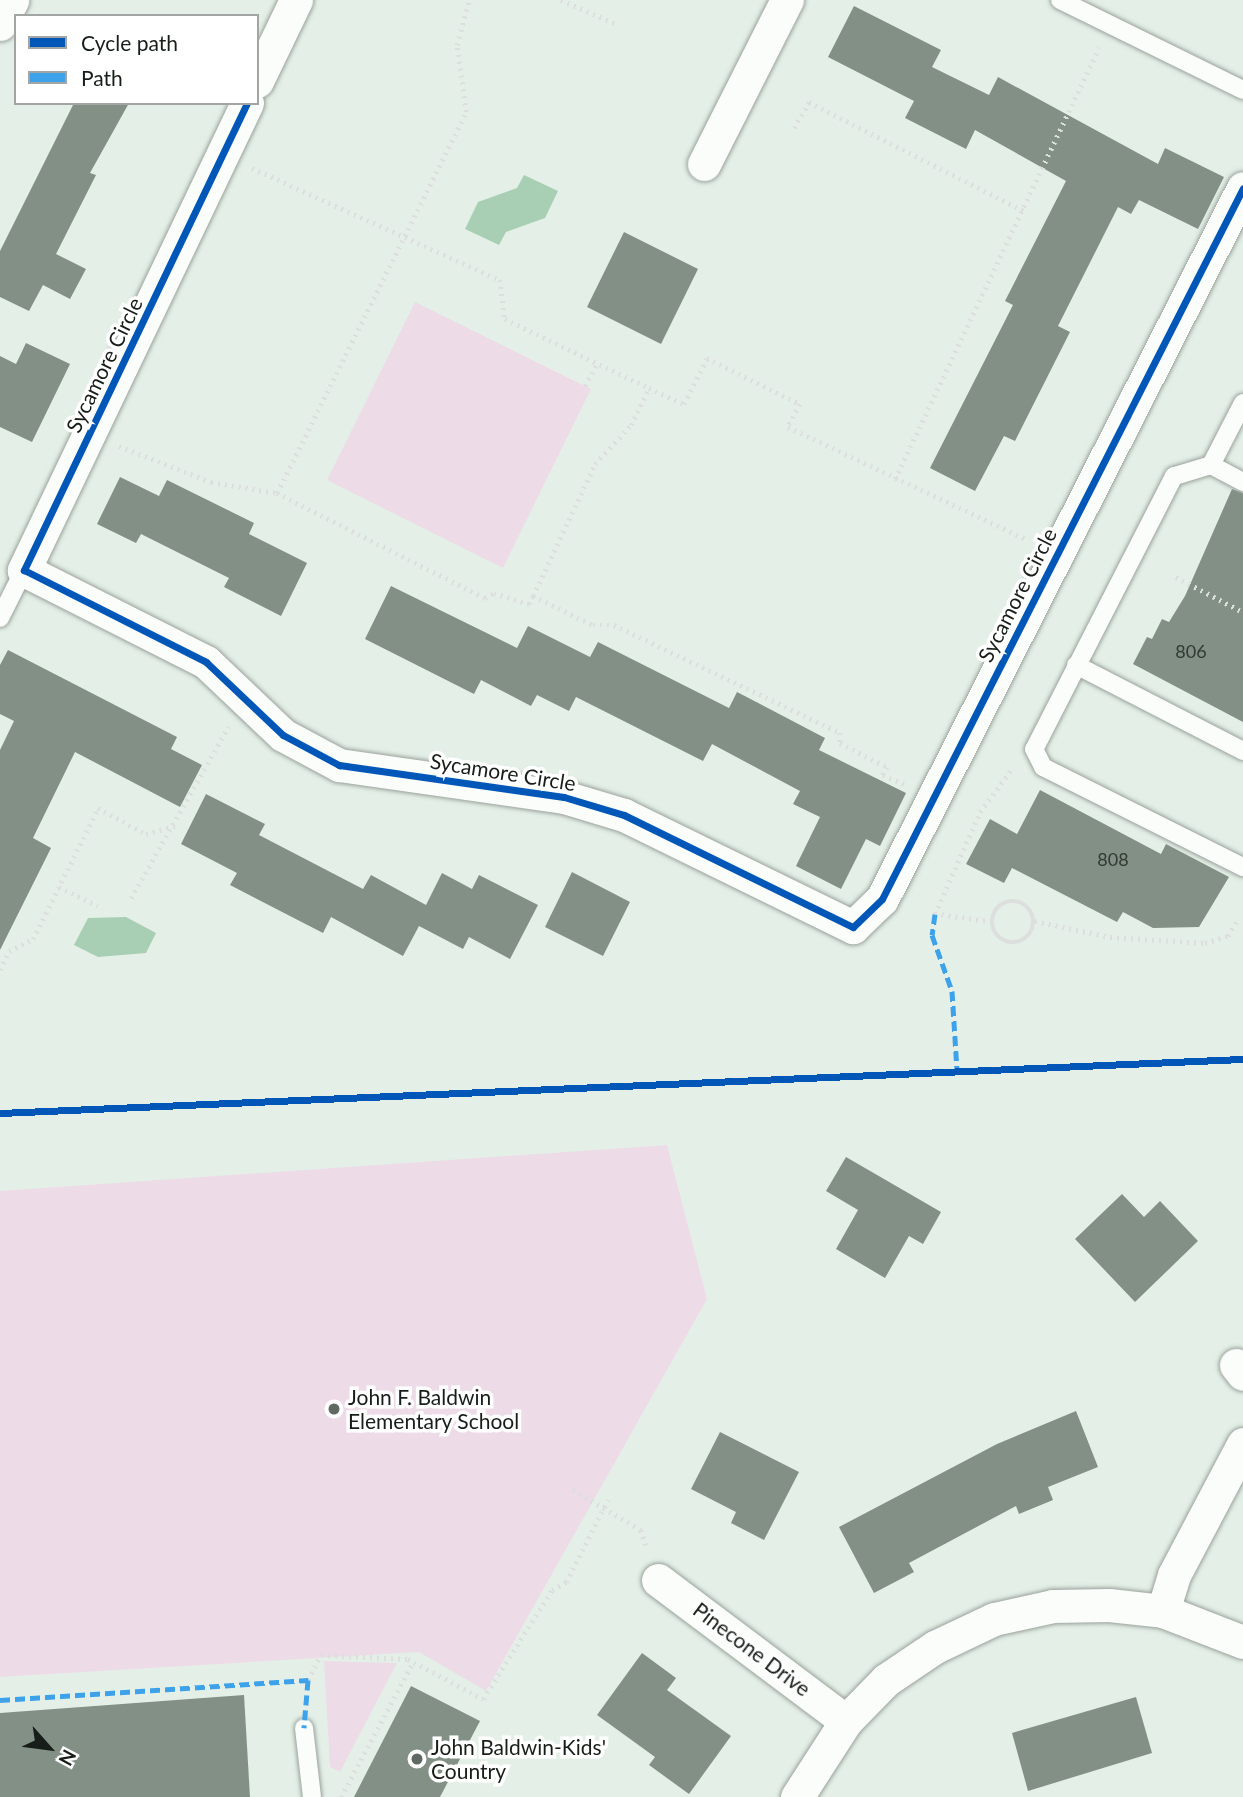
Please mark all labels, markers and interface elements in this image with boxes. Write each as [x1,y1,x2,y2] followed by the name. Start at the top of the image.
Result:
[14,14,259,105] legend
[81,30,178,55] text: Cycle path
[81,65,123,90] text: Path
[60,293,148,437] street label: Sycamore Circle
[972,524,1062,666] street label: Sycamore Circle
[1175,640,1207,662] house number: 806
[428,748,578,796] street label: Sycamore Circle
[1097,848,1129,870] house number: 808
[348,1384,520,1434] place label: John F. Baldwin Elementary School
[326,1401,342,1417] marker: John F. Baldwin Elementary School
[688,1597,816,1701] street label: Pinecone Drive
[14,1713,84,1783] north arrow
[431,1734,606,1784] place label: John Baldwin-Kids' Country
[54,1746,82,1770] text: N
[409,1751,425,1767] marker: John Baldwin-Kids' Country

